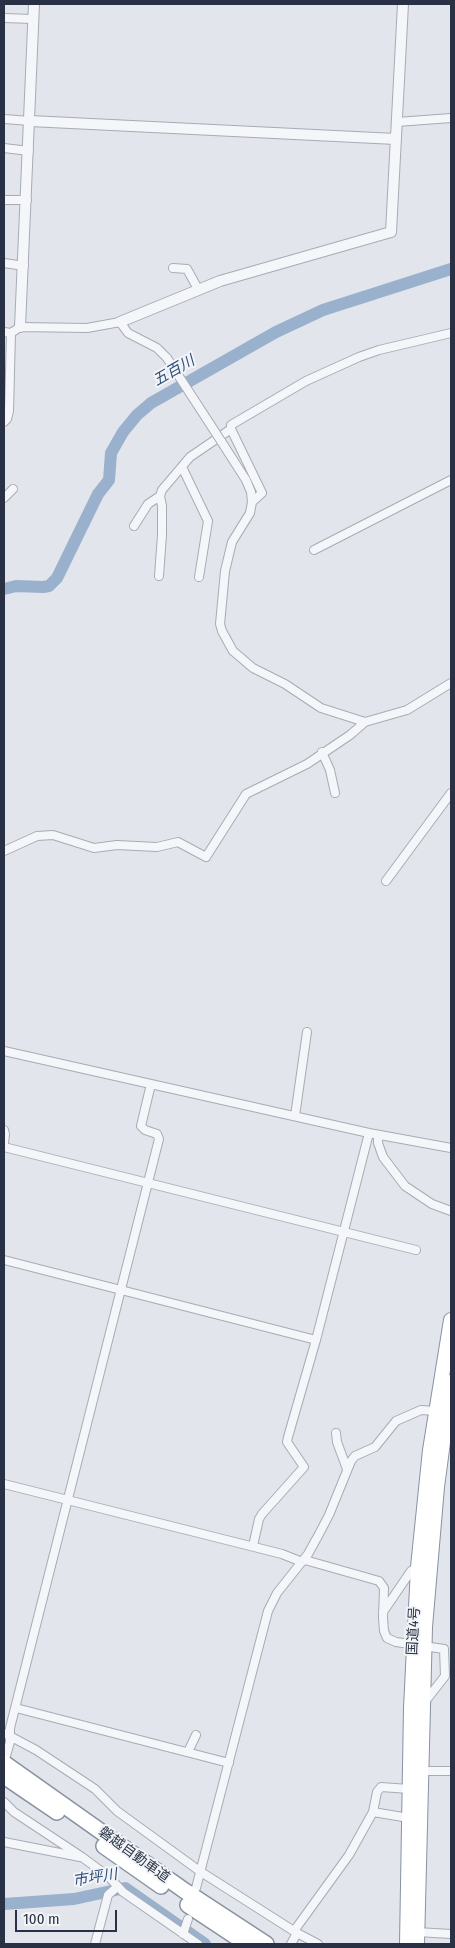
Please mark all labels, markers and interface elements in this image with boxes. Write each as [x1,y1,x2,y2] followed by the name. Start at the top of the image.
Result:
[150,352,198,390] water label: 五百川
[404,1606,424,1656] street label: 国道4号
[95,1824,173,1886] street label: 磐越自動車道
[71,1866,119,1890] water label: 市坪川
[18,1900,120,1932] scale bar
[23,1910,60,1928] text: 100 m

